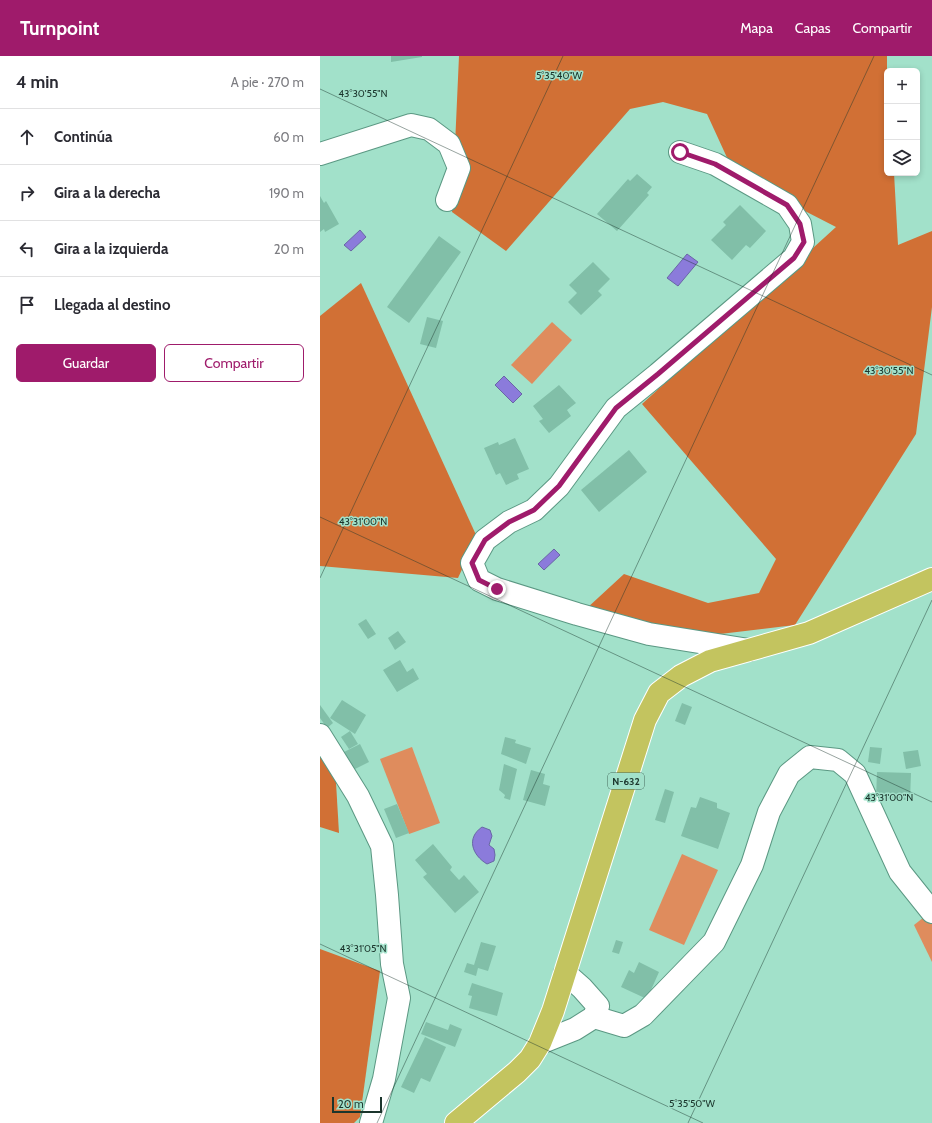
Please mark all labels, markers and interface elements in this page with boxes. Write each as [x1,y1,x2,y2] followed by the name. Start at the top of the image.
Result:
[20,17,99,40] text: Turnpoint
[740,19,773,37] text: Mapa
[795,19,831,37] text: Capas
[853,19,912,37] text: Compartir
[884,68,920,176] map controls
[884,68,920,104] button: +
[536,69,583,82] text: 5°35'40"W
[16,72,59,92] text: 4 min
[231,74,304,90] text: A pie · 270 m
[338,87,388,100] text: 43°30'55"N
[884,104,920,140] button: −
[16,126,38,148] icon: ahead
[54,128,112,146] text: Continúa
[273,129,304,145] text: 60 m
[884,140,920,176] button: layers
[671,143,689,161] route start
[16,182,38,204] icon: right
[54,184,160,202] text: Gira a la derecha
[269,185,304,201] text: 190 m
[16,238,38,260] icon: left
[54,240,168,258] text: Gira a la izquierda
[274,241,304,257] text: 20 m
[16,294,38,316] icon: arrive
[54,296,170,314] text: Llegada al destino
[16,344,156,382] button: Guardar
[164,344,304,382] button: Compartir
[864,364,914,377] text: 43°30'55"N
[339,515,387,528] text: 43°31'00"N
[488,580,506,598] route end
[608,773,644,789] road number: N-632
[865,791,913,804] text: 43°31'00"N
[339,942,387,955] text: 43°31'05"N
[332,1095,382,1114] scale bar
[338,1097,364,1111] text: 20 m
[669,1097,716,1110] text: 5°35'50"W

